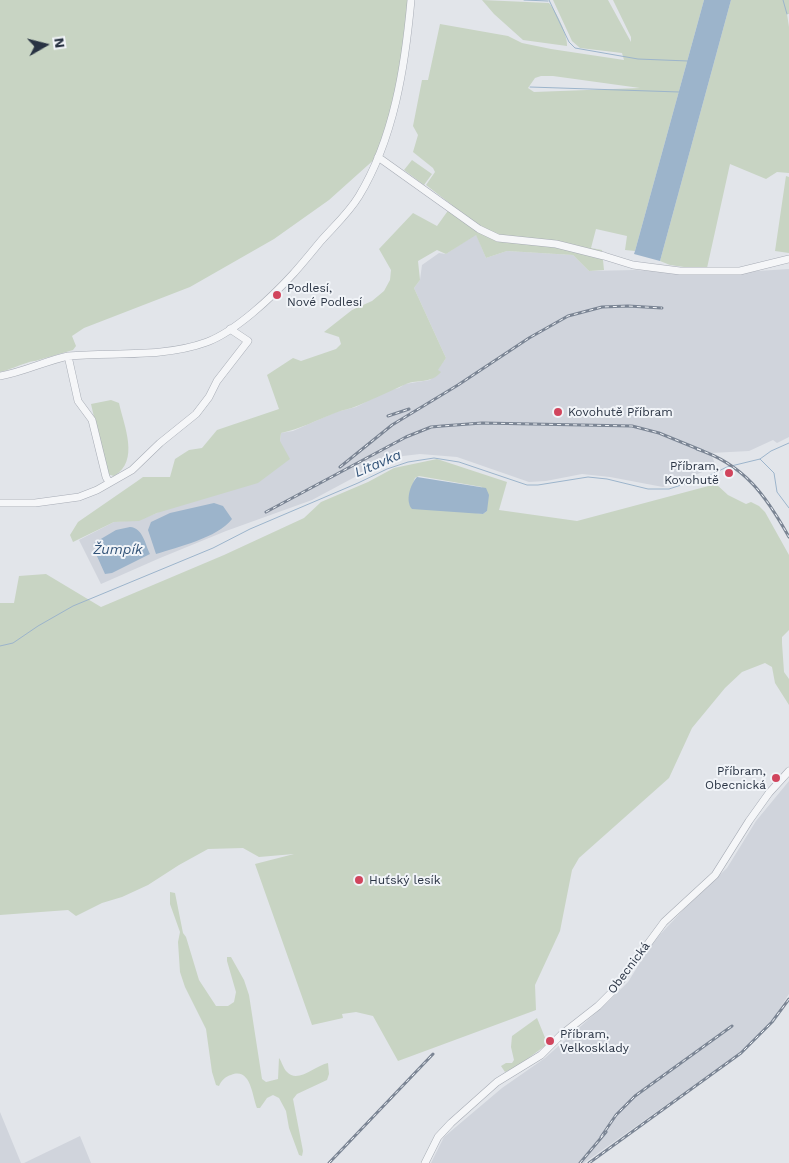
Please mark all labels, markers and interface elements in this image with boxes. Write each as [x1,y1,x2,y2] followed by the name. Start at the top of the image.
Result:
[20,20,70,70] north arrow
[51,37,68,49] text: N
[287,281,362,309] place label: Podlesí, Nové Podlesí
[271,289,283,301] marker: Podlesí, Nové Podlesí
[568,405,673,419] place label: Kovohutě Příbram
[552,406,564,418] marker: Kovohutě Příbram
[352,447,404,481] water label: Litavka
[664,459,719,487] place label: Příbram, Kovohutě
[723,467,735,479] marker: Příbram, Kovohutě
[93,542,143,558] water label: Žumpík
[705,764,766,792] place label: Příbram, Obecnická
[770,772,782,784] marker: Příbram, Obecnická
[369,873,440,887] place label: Huťský lesík
[353,874,365,886] marker: Huťský lesík
[605,939,653,997] street label: Obecnická
[560,1027,629,1055] place label: Příbram, Velkosklady
[544,1035,556,1047] marker: Příbram, Velkosklady

